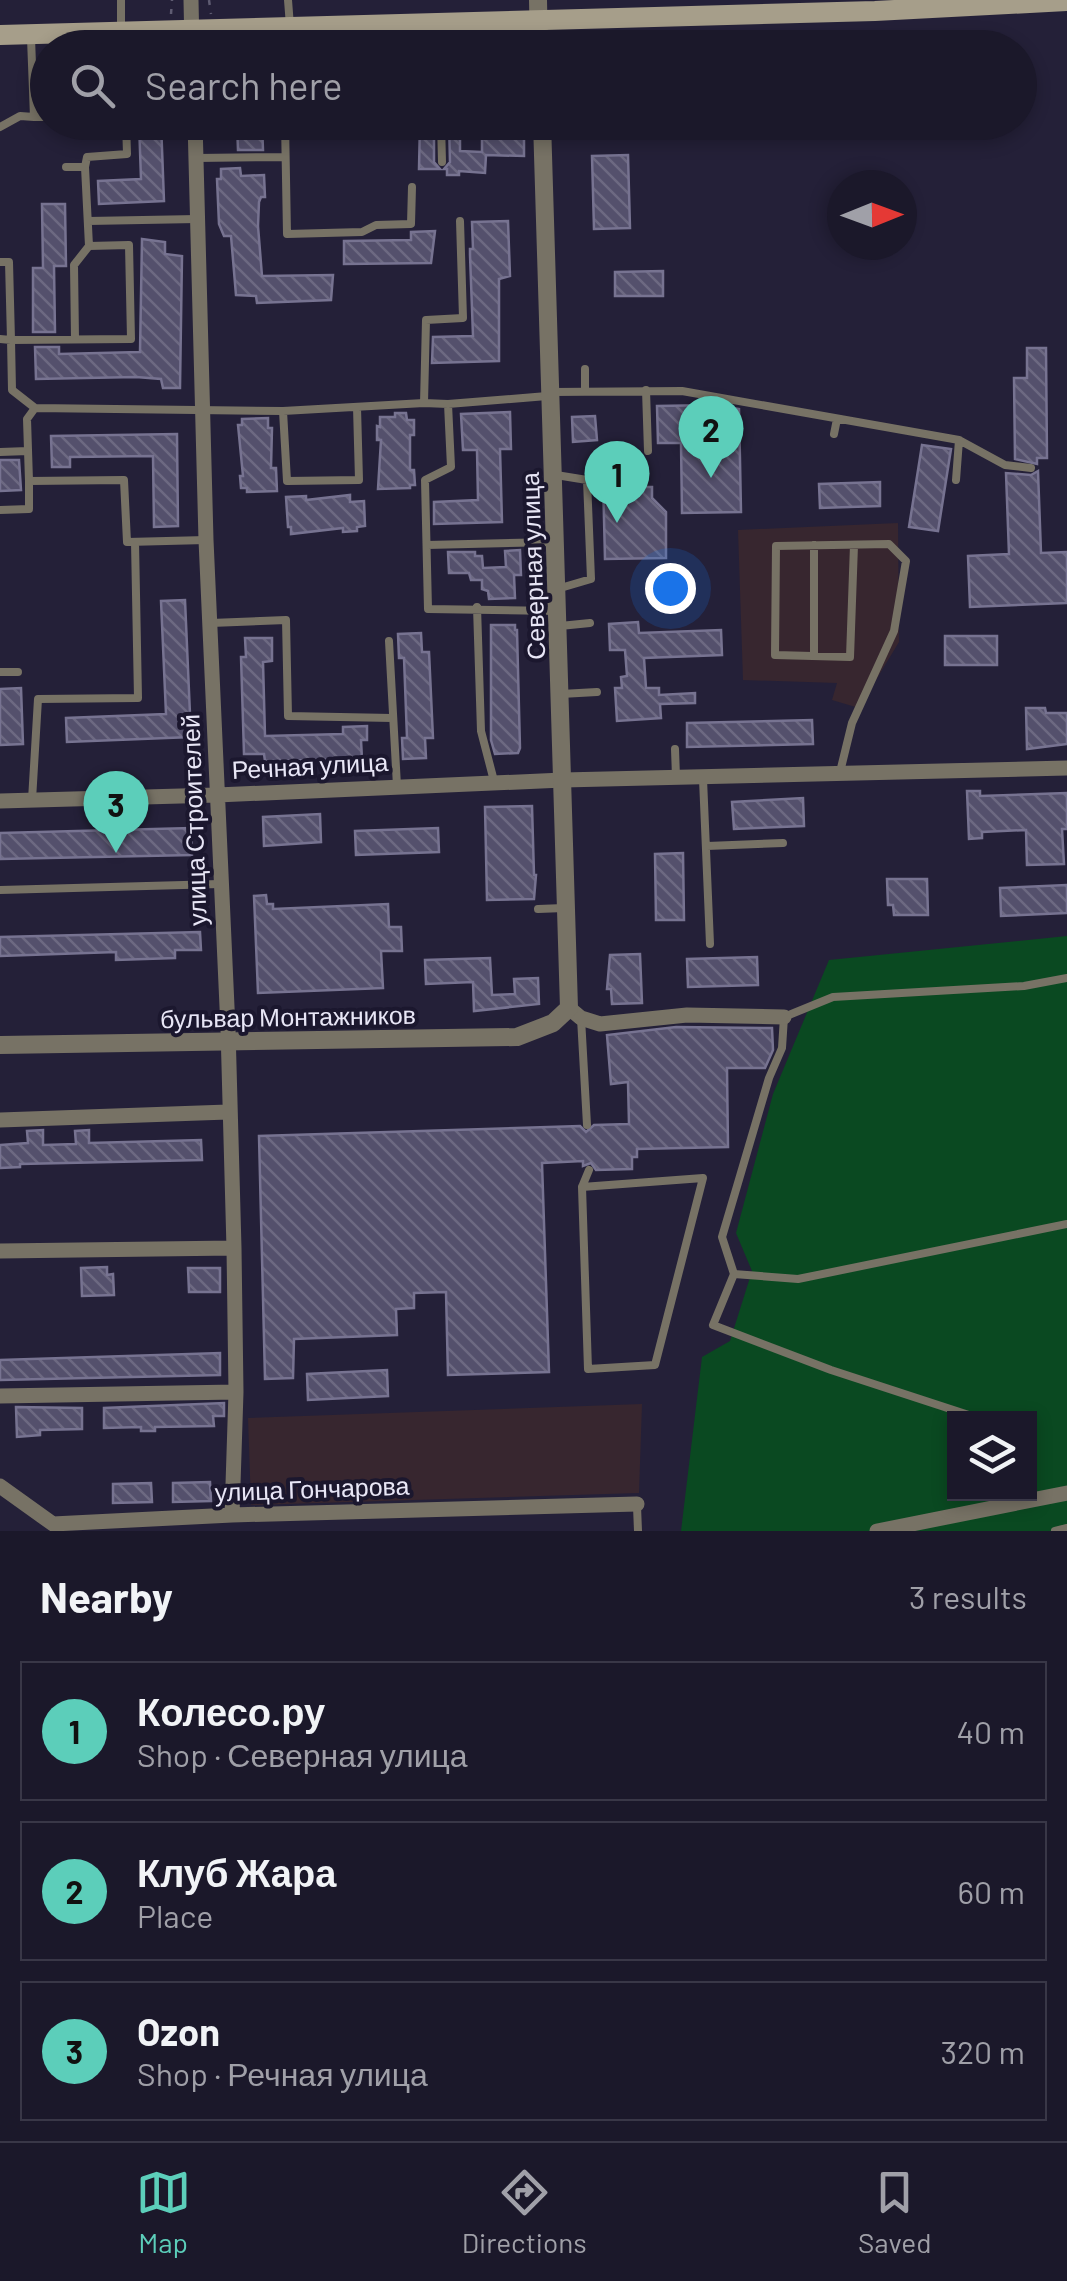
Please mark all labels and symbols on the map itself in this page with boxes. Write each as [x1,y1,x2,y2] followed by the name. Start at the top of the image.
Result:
[827,170,917,260] north arrow
[678,396,744,478] pin: 2
[584,440,650,523] pin: 1
[514,472,550,660] street label: Северная улица
[645,563,696,614] your location
[174,714,212,926] street label: улица Строителей
[231,746,389,784] street label: Речная улица
[84,770,148,853] pin: 3
[160,999,416,1033] street label: бульвар Монтажников
[214,1470,410,1506] street label: улица Гончарова

